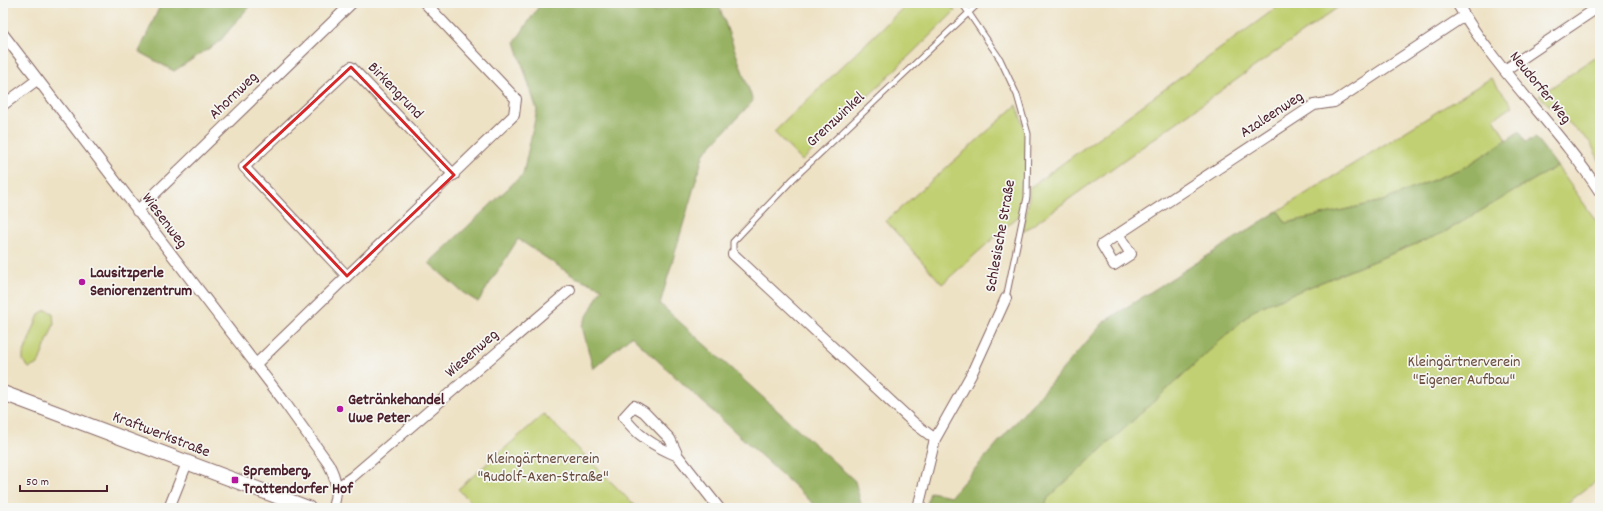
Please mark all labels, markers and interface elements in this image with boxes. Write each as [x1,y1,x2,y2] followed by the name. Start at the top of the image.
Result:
[1503,47,1577,129] street label: Neudorfer Weg
[362,57,428,125] street label: Birkengrund
[204,67,264,125] street label: Ahornweg
[1236,86,1308,144] street label: Azaleenweg
[802,87,871,153] street label: Grenzwinkel
[980,178,1022,294] street label: Schlesische Straße
[135,188,193,254] street label: Wiesenweg
[90,262,192,303] place label: Lausitzperle Seniorenzentrum
[77,277,87,287] marker: Lausitzperle Seniorenzentrum
[440,324,504,384] street label: Wiesenweg
[1408,351,1520,392] park label: Kleingärtnerverein "Eigener Aufbau"
[348,389,445,430] place label: Getränkehandel Uwe Peter
[335,404,345,414] marker: Getränkehandel Uwe Peter
[109,406,213,464] street label: Kraftwerkstraße
[477,448,609,489] park label: Kleingärtnerverein "Rudolf-Axen-Straße"
[243,460,354,501] place label: Spremberg, Trattendorfer Hof
[20,467,107,493] scale bar
[26,474,49,491] text: 50 m
[230,475,240,485] marker: Spremberg, Trattendorfer Hof

